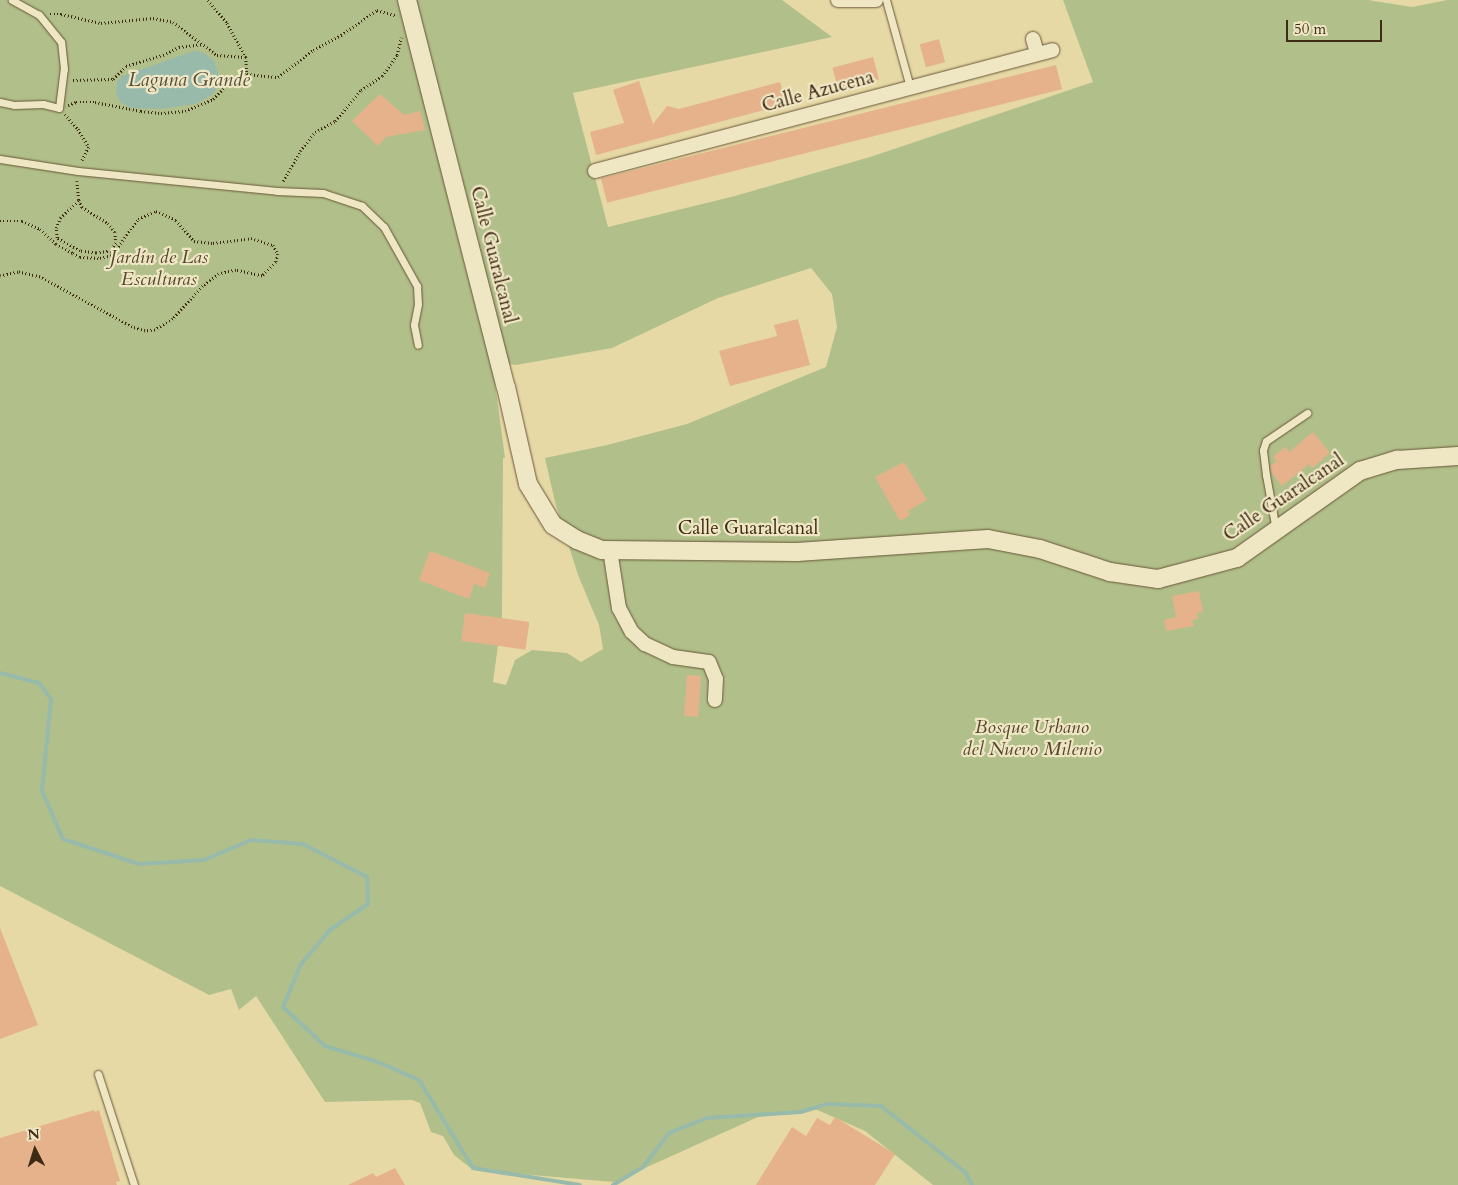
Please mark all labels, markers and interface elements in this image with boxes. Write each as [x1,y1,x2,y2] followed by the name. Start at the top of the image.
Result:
[1288,10,1384,42] scale bar
[1294,19,1326,39] text: 50 m
[760,66,876,118] street label: Calle Azucena
[128,67,250,91] water label: Laguna Grande
[465,184,521,326] street label: Calle Guaralcanal
[110,247,208,291] park label: Jardín de Las Esculturas
[1219,449,1349,547] street label: Calle Guaralcanal
[678,518,818,540] street label: Calle Guaralcanal
[962,717,1102,761] park label: Bosque Urbano del Nuevo Milenio
[10,1125,60,1175] north arrow
[27,1125,41,1145] text: N

